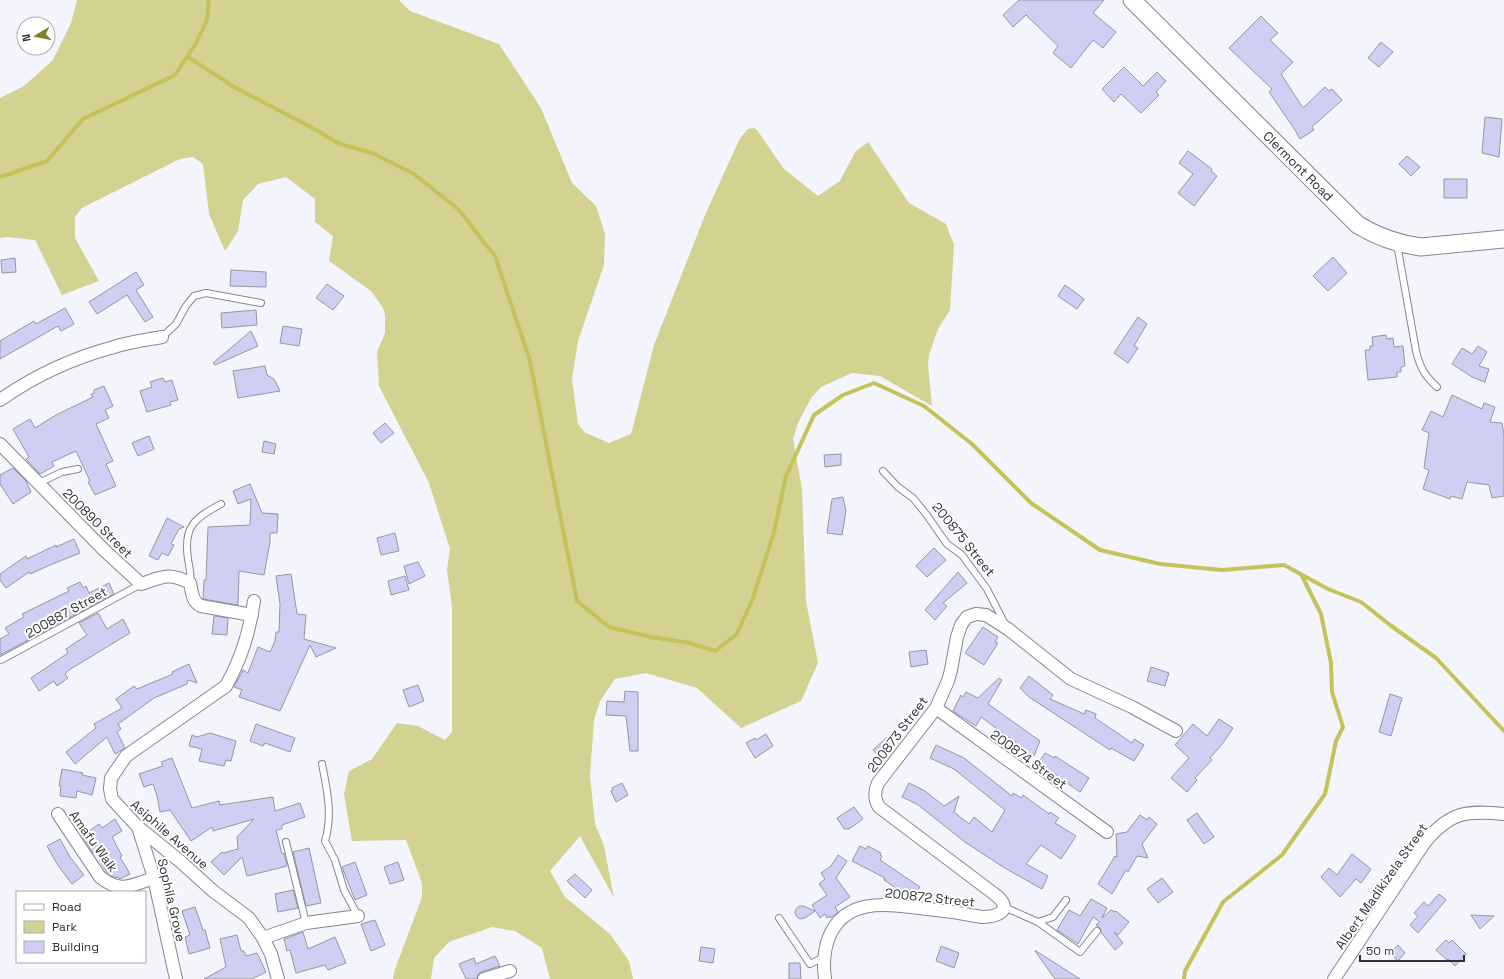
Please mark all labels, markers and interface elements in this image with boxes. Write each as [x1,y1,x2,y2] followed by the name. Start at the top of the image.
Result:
[16,16,56,56] north arrow
[19,33,34,43] text: N
[1259,128,1337,205] street label: Clermont Road
[59,485,136,562] street label: 200890 Street
[928,499,999,580] street label: 200875 Street
[22,583,110,642] street label: 200887 Street
[863,693,931,776] street label: 200873 Street
[987,726,1070,793] street label: 200874 Street
[127,796,212,873] street label: Asiphile Avenue
[65,807,122,876] street label: Amafu Walk
[1331,820,1431,953] street label: Albert Madikizela Street
[154,857,189,943] street label: Sophila Grove
[884,884,976,911] street label: 200872 Street
[16,891,146,963] legend
[52,899,81,915] text: Road
[52,919,77,935] text: Park
[1360,937,1464,963] scale bar
[52,939,99,955] text: Building
[1366,943,1394,959] text: 50 m

